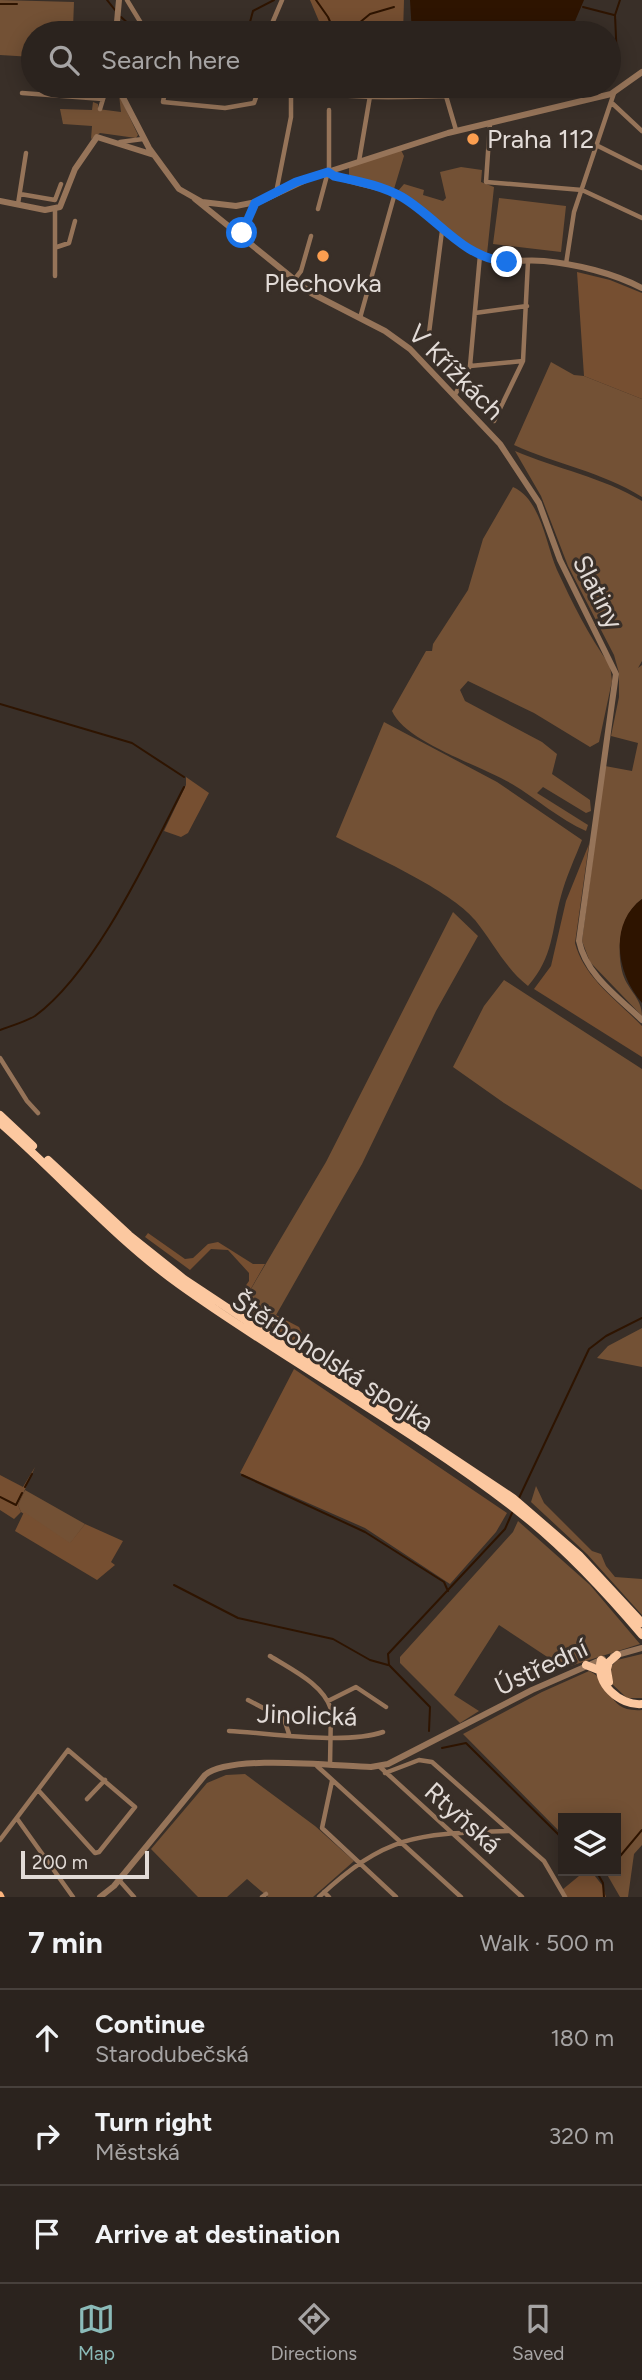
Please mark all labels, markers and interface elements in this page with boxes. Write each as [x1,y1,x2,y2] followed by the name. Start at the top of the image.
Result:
[21,21,621,98] search box
[45,41,83,79] icon: search
[101,44,240,76] text: Search here
[487,123,594,155] place label: Praha 112
[465,131,481,147] marker: Praha 112
[226,217,257,248] route start
[491,246,522,277] route end
[315,248,331,264] marker: Plechovka
[264,267,382,299] place label: Plechovka
[402,318,510,426] street label: V Křížkách
[566,550,630,635] street label: Slatiny
[226,1284,440,1438] street label: Štěrboholská spojka
[489,1631,594,1702] street label: Ústřední
[256,1697,358,1733] street label: Jinolická
[418,1775,508,1861] street label: Rtyňská
[558,1813,621,1876] map controls
[558,1813,621,1876] button: layers
[21,1848,149,1880] scale bar
[32,1851,88,1874] text: 200 m
[28,1924,103,1961] text: 7 min
[480,1929,614,1957] text: Walk · 500 m
[95,2008,205,2040] text: Continue
[28,2019,66,2057] icon: ahead
[550,2024,614,2052] text: 180 m
[95,2040,249,2068] text: Starodubečská
[95,2106,212,2138] text: Turn right
[28,2117,66,2155] icon: right
[549,2122,614,2150] text: 320 m
[95,2138,180,2166] text: Městská
[28,2215,66,2253] icon: arrive
[95,2218,340,2250] text: Arrive at destination
[77,2300,115,2365] tab: Map
[270,2300,357,2365] tab: Directions
[512,2300,564,2365] tab: Saved

